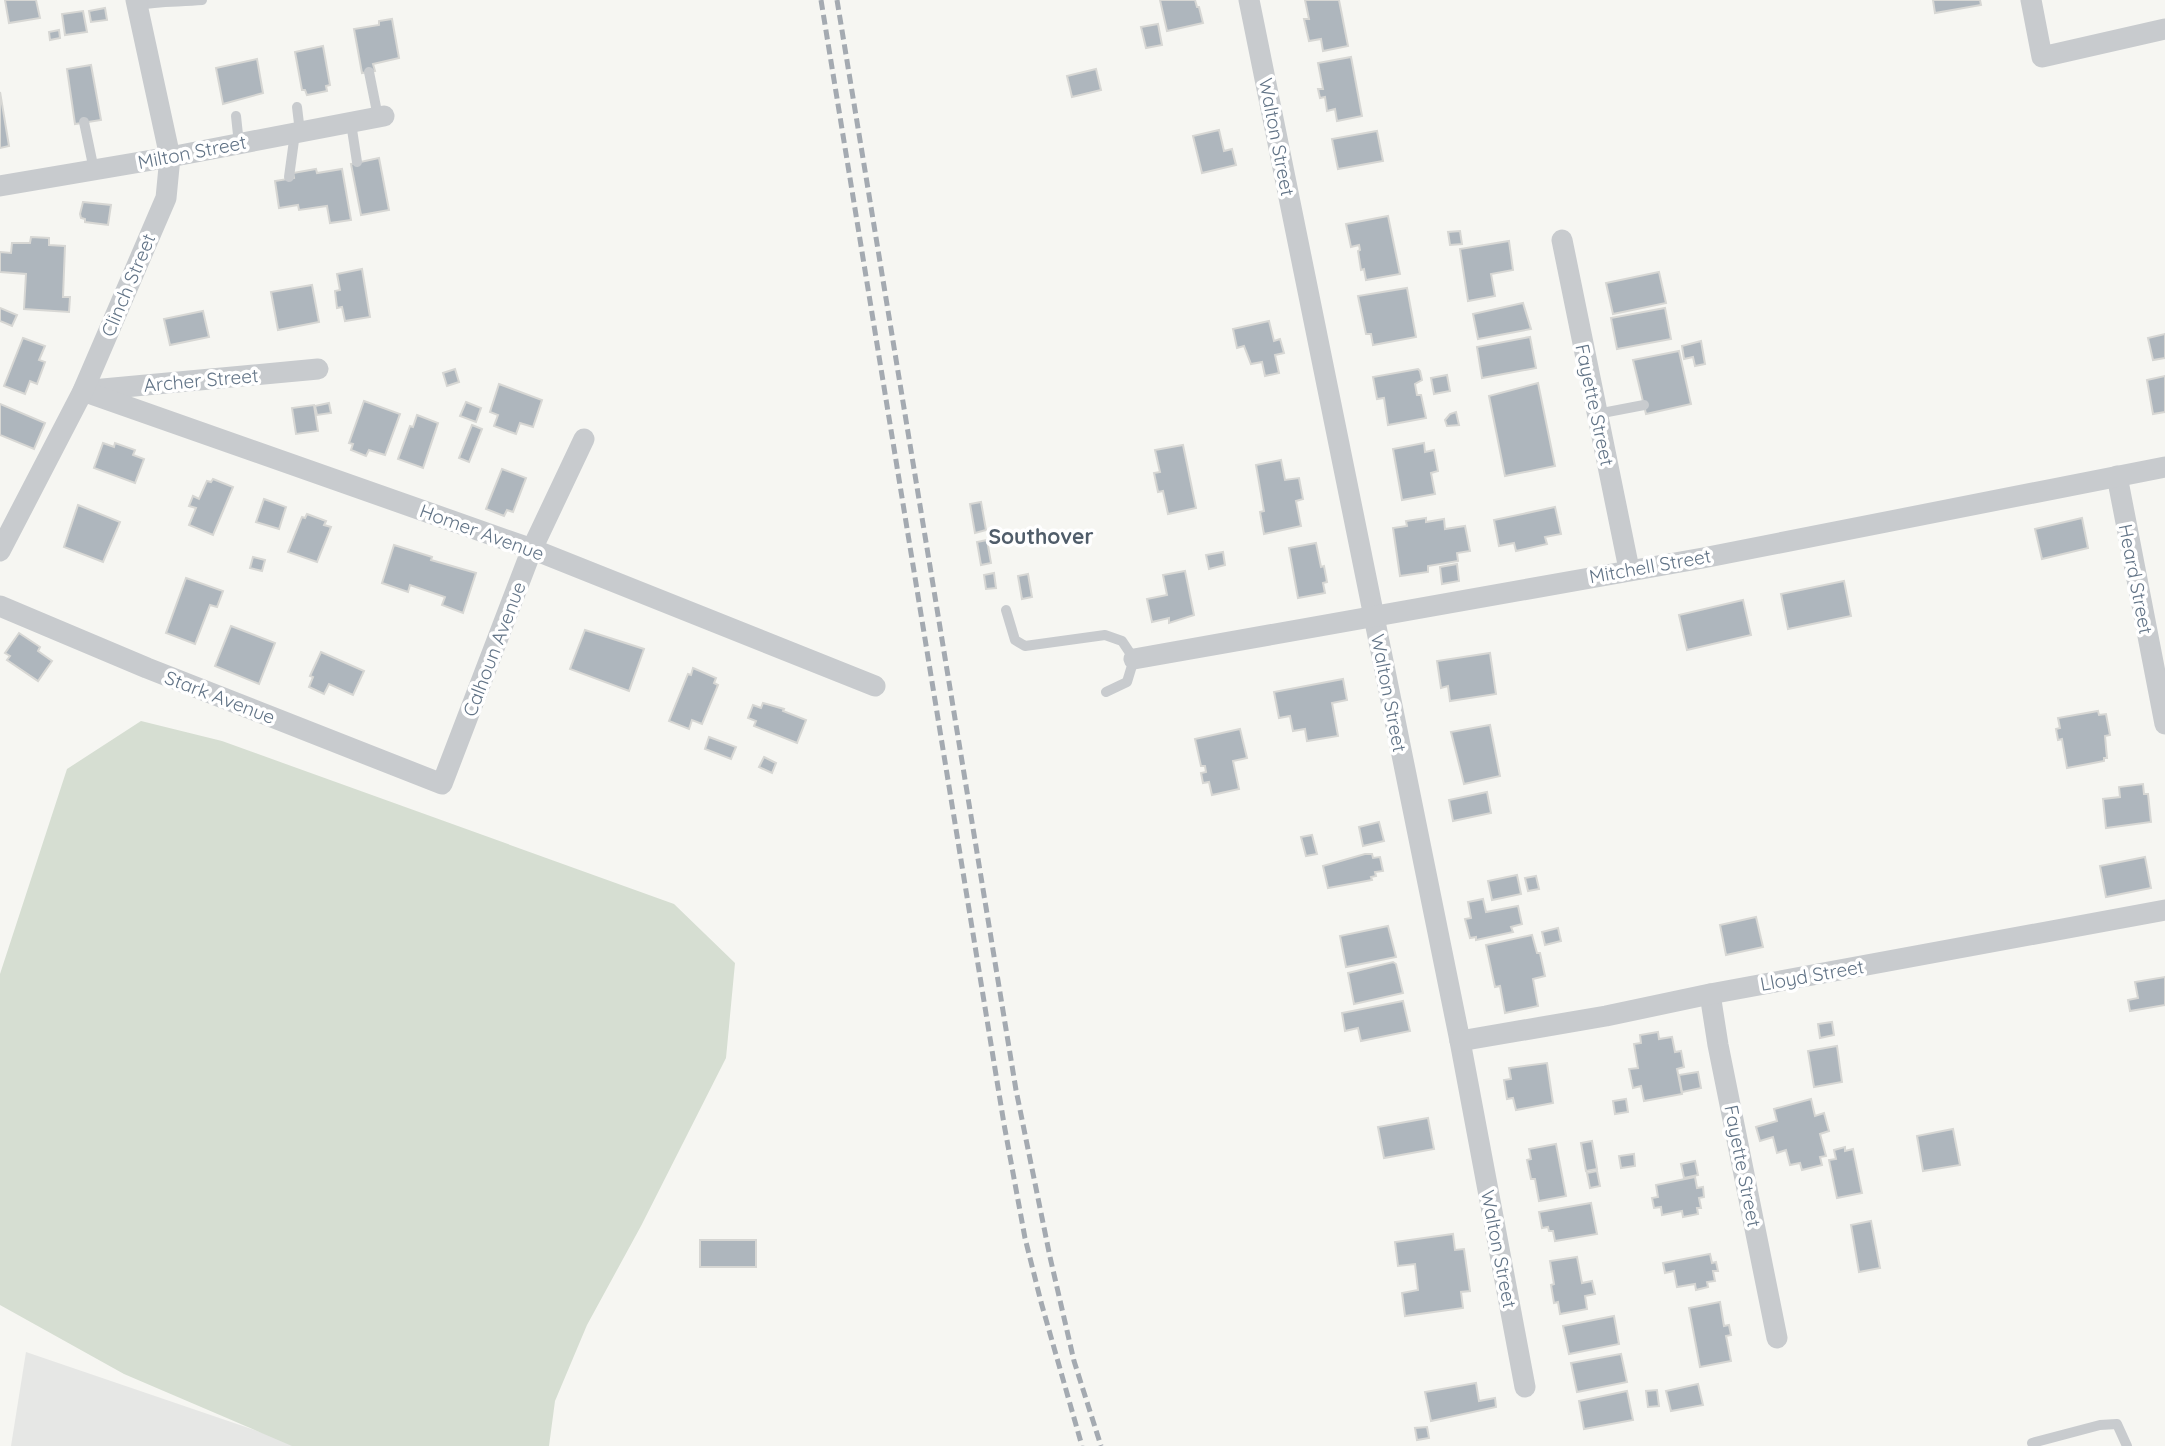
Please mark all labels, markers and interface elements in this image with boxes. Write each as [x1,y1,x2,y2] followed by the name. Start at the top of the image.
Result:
[1254,76,1300,198] street label: Walton Street
[136,130,248,174] street label: Milton Street
[96,230,160,340] street label: Clinch Street
[1570,342,1620,468] street label: Fayette Street
[143,363,259,397] street label: Archer Street
[416,498,548,566] street label: Homer Avenue
[2114,522,2158,636] street label: Heard Street
[988,523,1094,549] district label: Southover
[1587,543,1713,589] street label: Mitchell Street
[457,578,531,720] street label: Calhoun Avenue
[1366,632,1412,754] street label: Walton Street
[161,665,279,729] street label: Stark Avenue
[1758,954,1866,996] street label: Lloyd Street
[1719,1103,1767,1229] street label: Fayette Street
[1476,1188,1522,1310] street label: Walton Street

